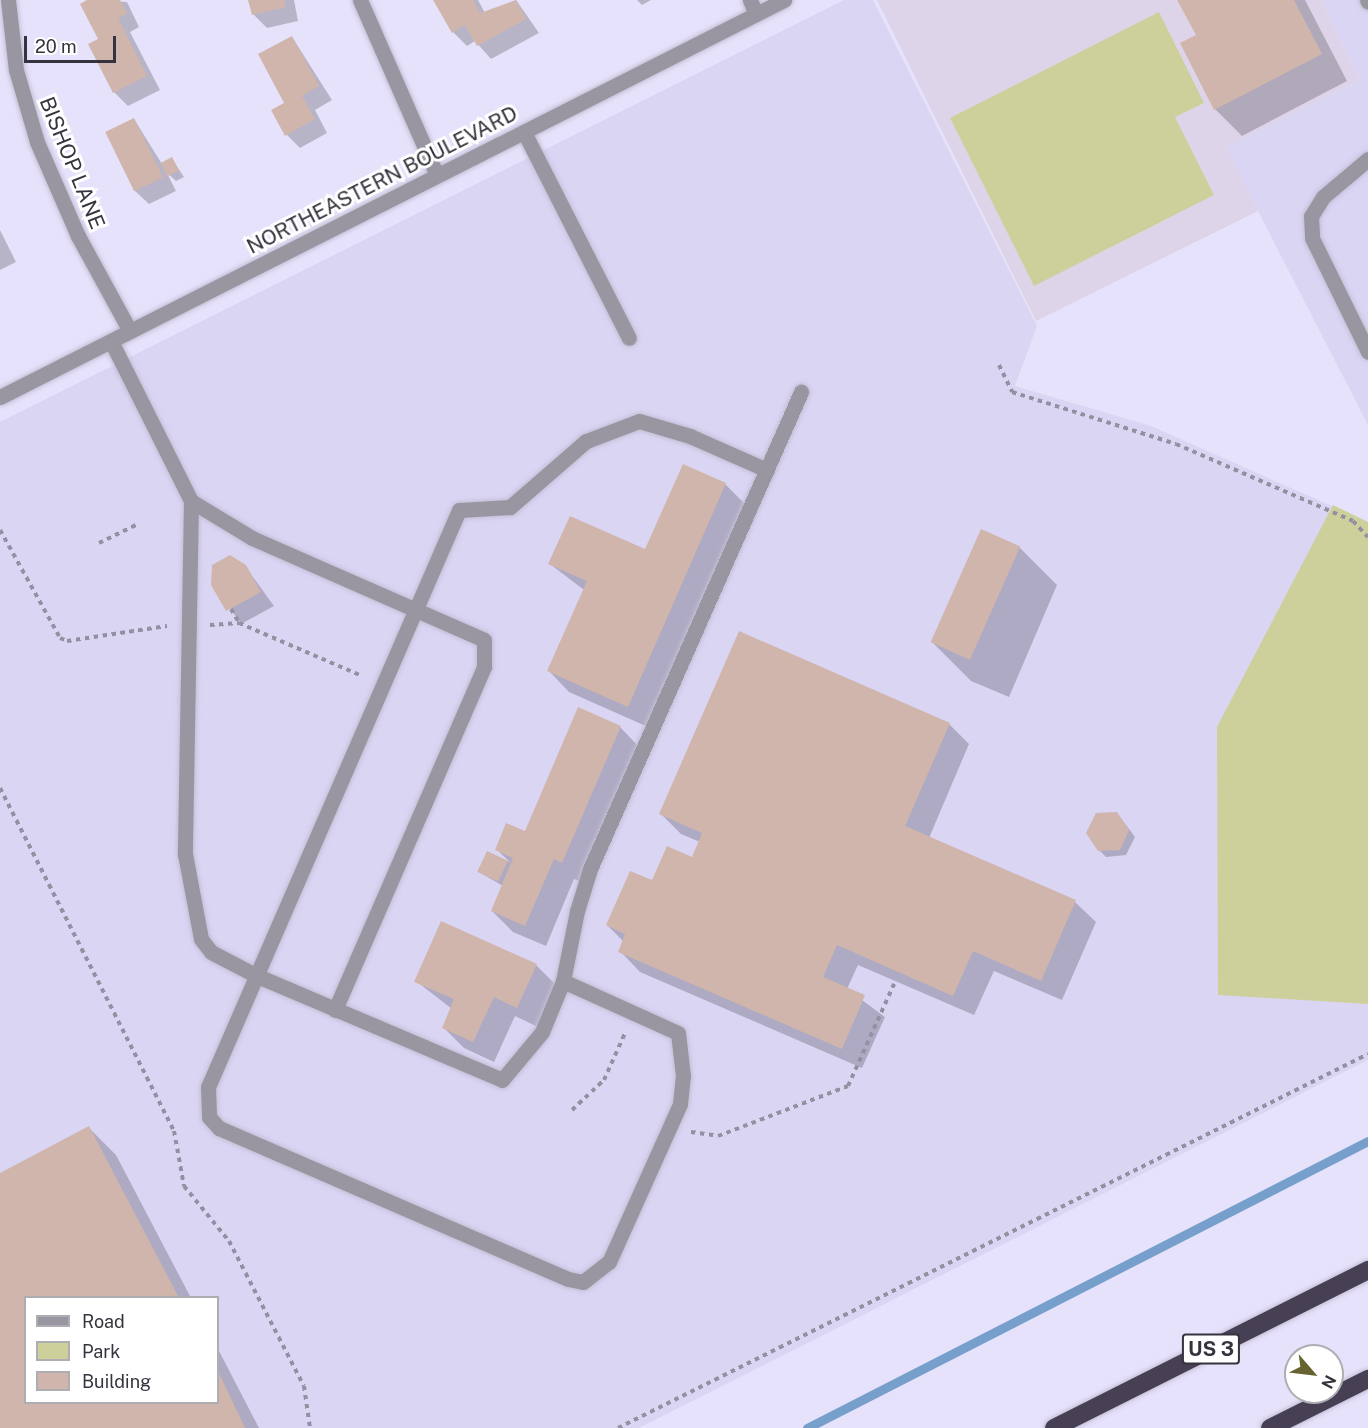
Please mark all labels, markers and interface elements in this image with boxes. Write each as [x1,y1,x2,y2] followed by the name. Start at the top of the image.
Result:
[27,24,118,62] scale bar
[35,36,77,57] text: 20 m
[34,93,110,233] street label: BISHOP LANE
[243,101,521,259] street label: NORTHEASTERN BOULEVARD
[24,1296,219,1404] legend
[82,1311,125,1332] text: Road
[1181,1332,1241,1366] road number: US 3
[82,1341,120,1362] text: Park
[1284,1344,1344,1404] north arrow
[82,1371,151,1392] text: Building
[1317,1372,1340,1392] text: N

